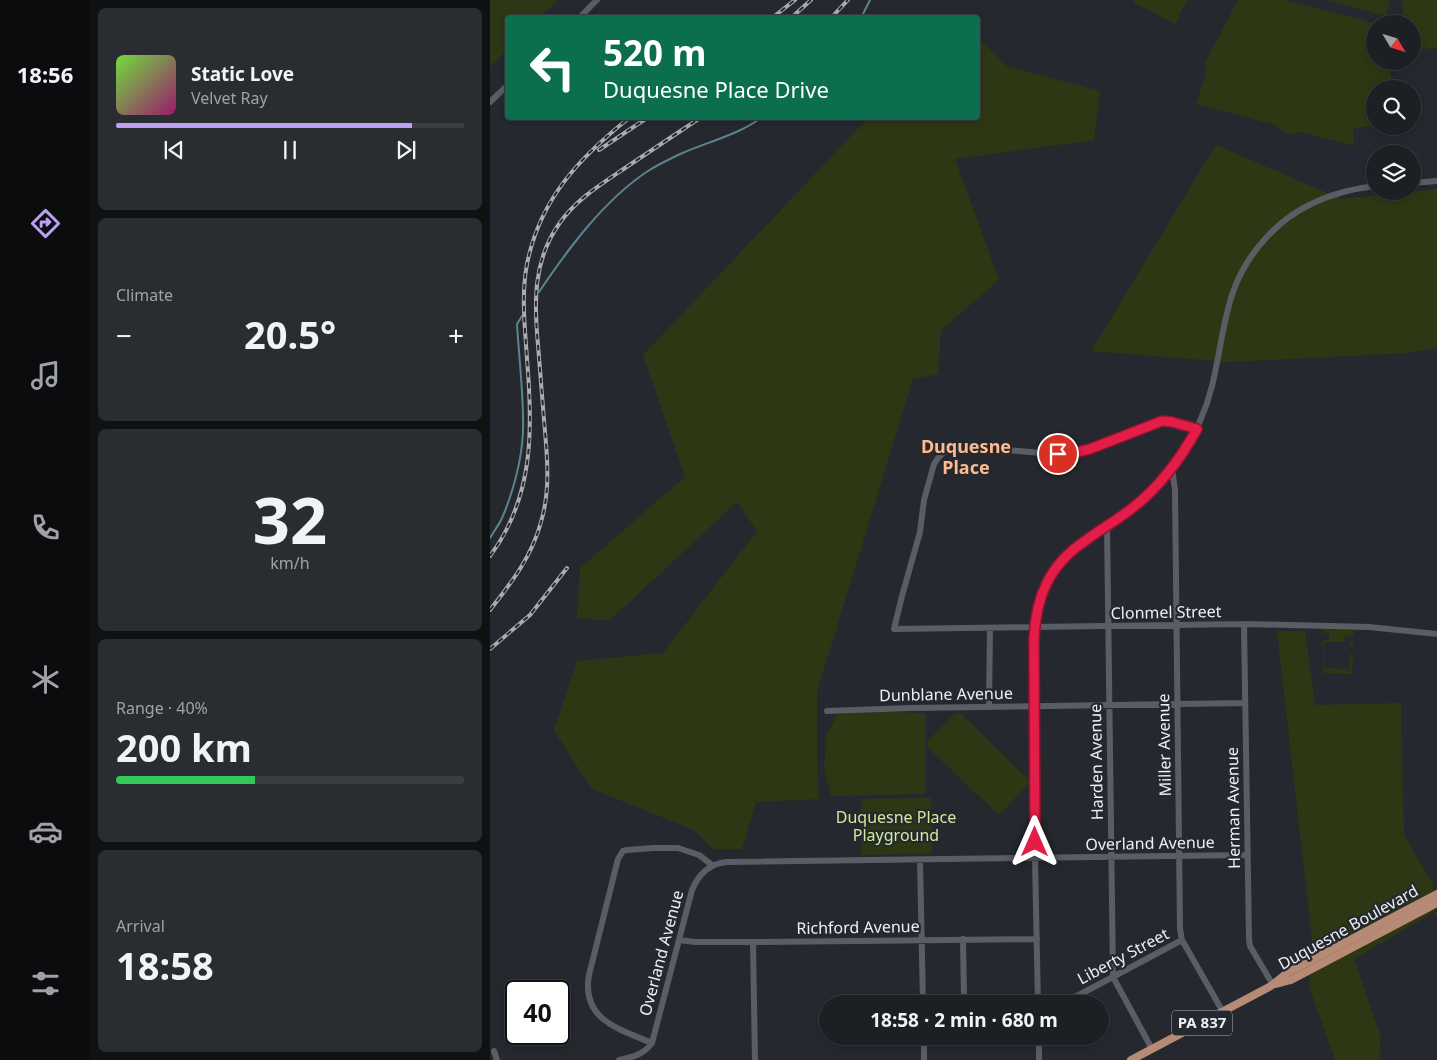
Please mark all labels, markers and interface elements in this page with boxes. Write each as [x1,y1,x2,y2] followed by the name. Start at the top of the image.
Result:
[1366,15,1421,70] north arrow
[1366,15,1421,200] map controls
[603,29,706,76] text: 520 m
[520,35,585,100] icon: left
[17,59,73,89] text: 18:56
[191,61,294,87] text: Static Love
[603,74,829,104] text: Duquesne Place Drive
[1366,80,1421,135] button: search
[191,87,268,109] text: Velvet Ray
[160,136,188,164] icon: previous
[276,136,304,164] icon: pause
[392,136,420,164] icon: next
[1366,145,1421,200] button: layers
[28,206,63,241] icon: directions
[116,284,173,306] text: Climate
[244,308,336,360] text: 20.5°
[116,316,132,354] text: −
[448,316,464,354] text: +
[28,358,63,393] icon: music
[1037,433,1079,475] pin
[921,434,1011,479] district label: Duquesne Place
[1044,440,1072,468] icon: arrive
[253,475,327,563] text: 32
[28,510,63,545] icon: phone
[270,552,310,574] text: km/h
[1110,600,1222,624] street label: Clonmel Street
[28,662,63,697] icon: climate
[879,682,1013,706] street label: Dunblane Avenue
[1152,693,1176,797] street label: Miller Avenue
[116,697,208,719] text: Range · 40%
[1084,704,1108,820] street label: Harden Avenue
[116,721,252,773] text: 200 km
[1221,747,1245,869] street label: Herman Avenue
[836,806,956,846] park label: Duquesne Place Playground
[28,814,63,849] icon: car
[1008,815,1060,867] position arrow
[1085,831,1215,855] street label: Overland Avenue
[1274,879,1422,975] street label: Duquesne Boulevard
[634,888,688,1018] street label: Overland Avenue
[116,915,165,937] text: Arrival
[796,915,920,939] street label: Richford Avenue
[1073,923,1173,989] street label: Liberty Street
[116,939,214,991] text: 18:58
[28,966,63,1001] icon: filters
[505,980,570,1045] speed limit sign: 40
[870,1007,1058,1033] text: 18:58 · 2 min · 680 m
[1172,1010,1232,1036] road number: PA 837

